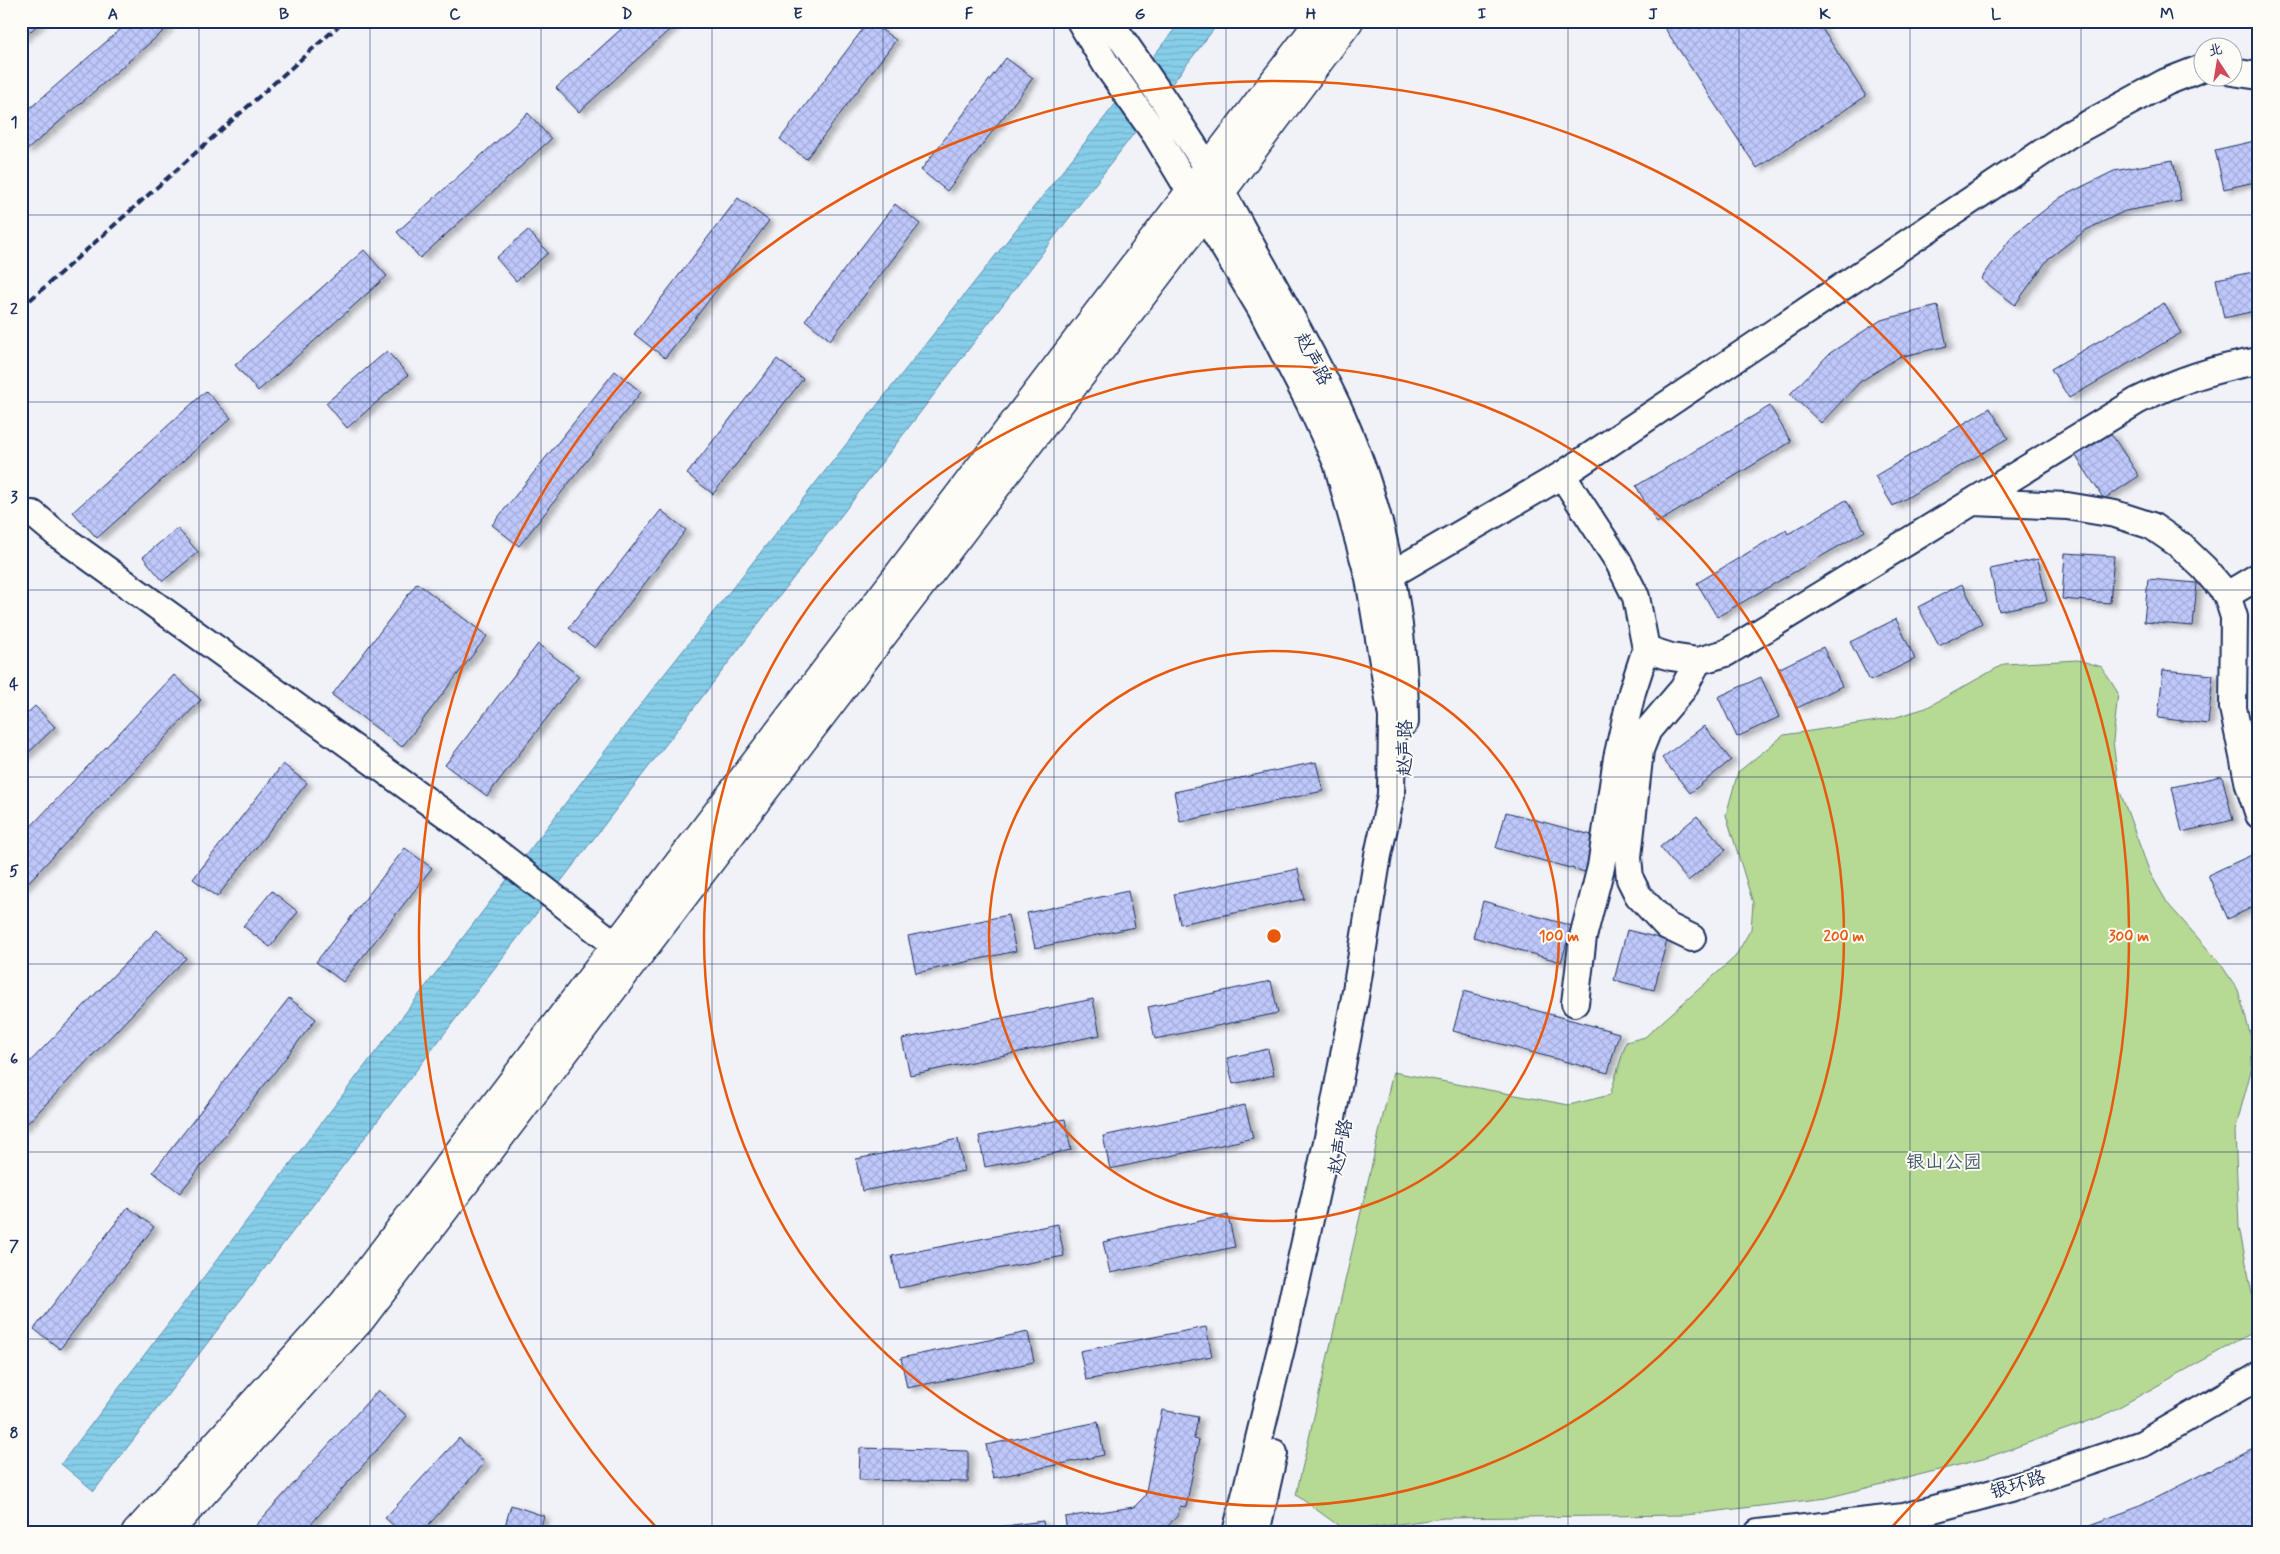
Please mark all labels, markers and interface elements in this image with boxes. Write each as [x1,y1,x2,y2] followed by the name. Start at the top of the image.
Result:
[108,4,118,25] text: A
[279,4,289,25] text: B
[449,4,461,25] text: C
[621,4,633,25] text: D
[793,4,803,25] text: E
[965,4,974,25] text: F
[1135,4,1146,25] text: G
[1306,4,1317,25] text: H
[1478,4,1487,25] text: I
[1648,4,1658,25] text: J
[1819,4,1831,25] text: K
[1991,4,2002,25] text: L
[2160,4,2174,25] text: M
[2192,38,2242,88] north arrow
[2207,40,2224,61] text: 北
[10,112,18,133] text: 1
[10,299,18,320] text: 2
[1289,328,1337,390] street label: 赵声路
[10,487,18,508] text: 3
[9,674,19,695] text: 4
[1393,719,1418,777] street label: 赵声路
[9,861,19,882] text: 5
[1265,927,1283,945] centre of rings
[1539,927,1579,947] text: 100 m
[1824,927,1865,947] text: 200 m
[2109,927,2149,947] text: 300 m
[10,1049,18,1070] text: 6
[1323,1117,1359,1177] street label: 赵声路
[1906,1150,1982,1175] park label: 银山公园
[9,1236,19,1257] text: 7
[9,1423,19,1444] text: 8
[1987,1465,2049,1505] street label: 银环路

